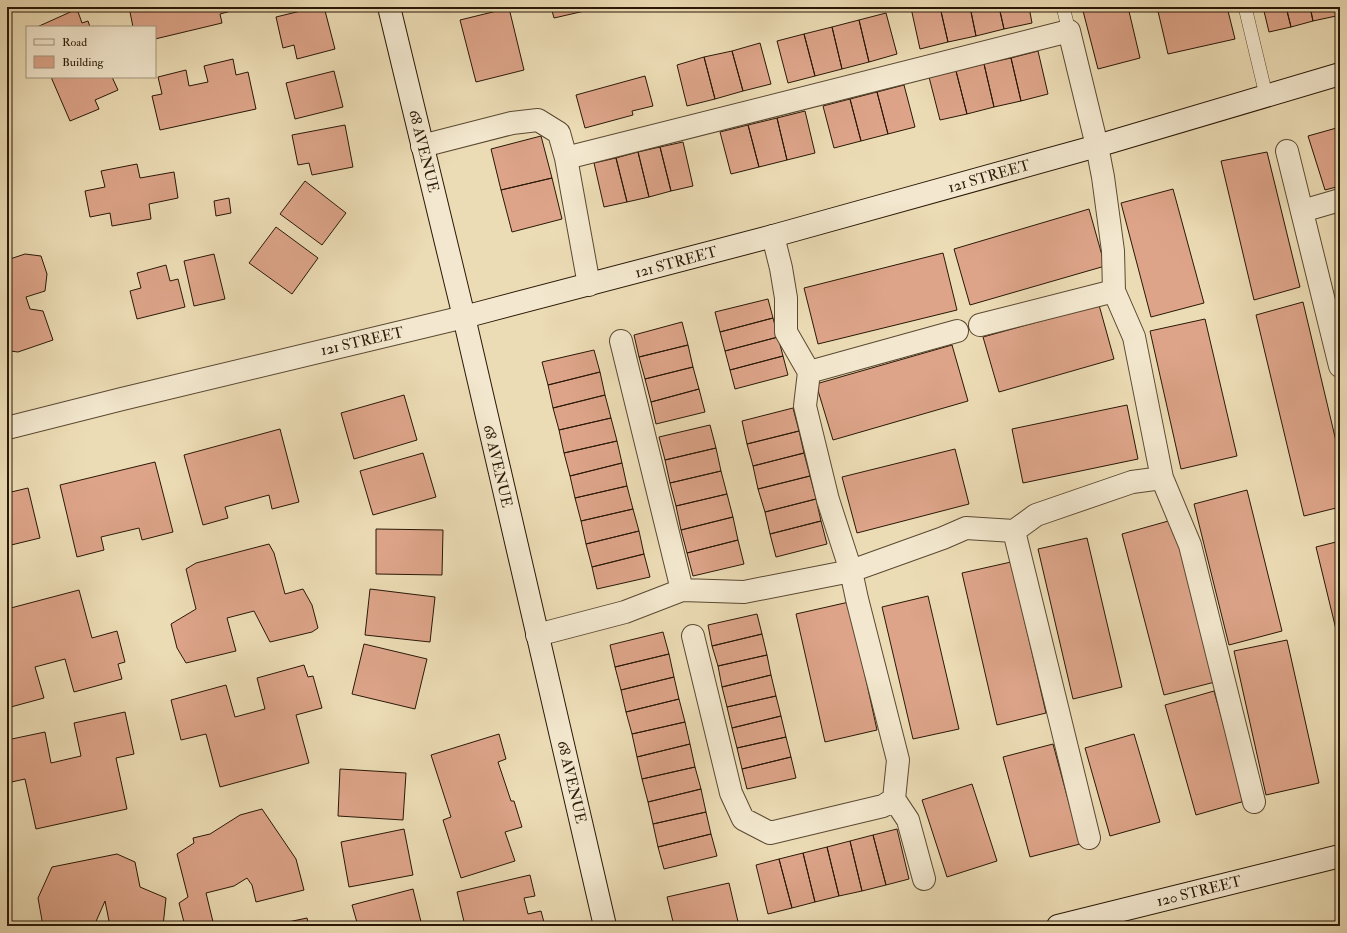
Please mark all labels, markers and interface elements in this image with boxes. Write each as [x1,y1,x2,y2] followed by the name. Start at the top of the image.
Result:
[26,26,156,78] legend
[62,35,87,50] text: Road
[62,55,105,70] text: Building
[404,108,443,195] street label: 68 AVENUE
[946,156,1032,197] street label: 121 STREET
[633,242,719,283] street label: 121 STREET
[319,323,405,360] street label: 121 STREET
[479,423,516,510] street label: 68 AVENUE
[553,739,590,826] street label: 68 AVENUE
[1155,872,1244,911] street label: 120 STREET

